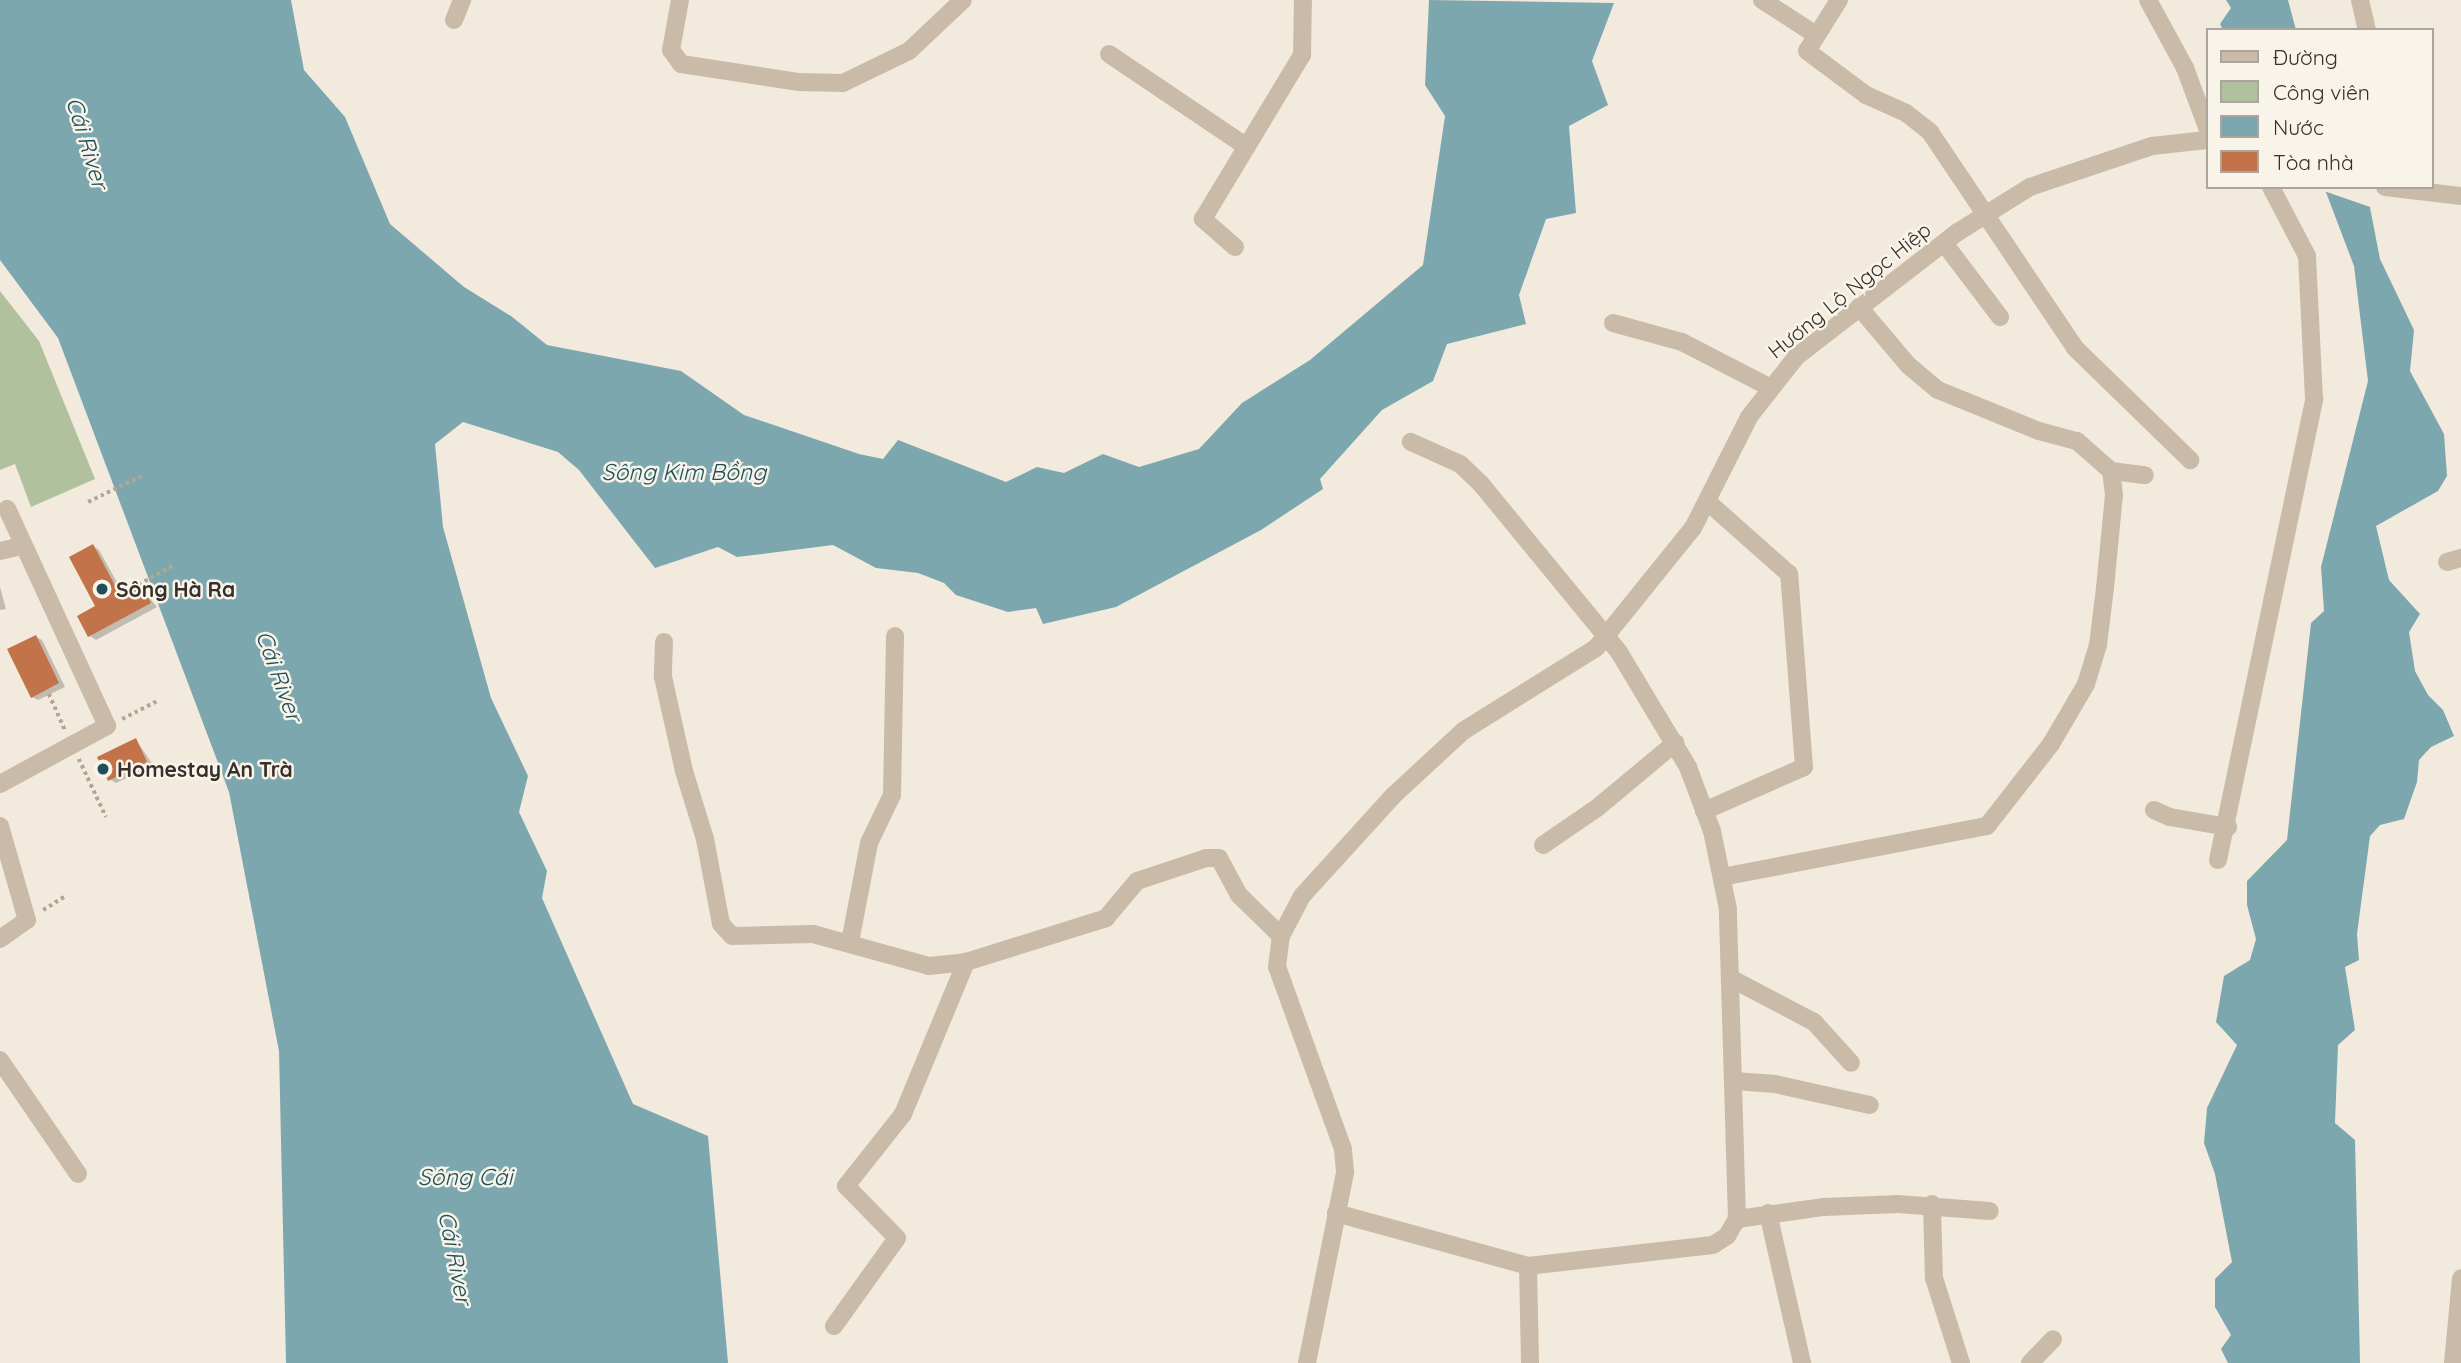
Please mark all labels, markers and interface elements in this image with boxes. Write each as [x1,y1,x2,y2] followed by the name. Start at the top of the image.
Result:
[2206,28,2433,189] legend
[2273,44,2338,70] text: Đường
[2273,79,2370,105] text: Công viên
[60,94,114,192] water label: Cái River
[2273,114,2324,140] text: Nước
[2273,149,2354,175] text: Tòa nhà
[1762,217,1936,363] street label: Hương Lộ Ngọc Hiệp
[602,458,766,486] water label: Sông Kim Bồng
[116,576,235,602] place label: Sông Hà Ra
[94,581,110,597] marker: Sông Hà Ra
[250,627,308,725] water label: Cái River
[117,756,293,782] place label: Homestay An Trà
[95,761,111,777] marker: Homestay An Trà
[418,1163,512,1191] water label: Sông Cái
[432,1209,478,1307] water label: Cái River

